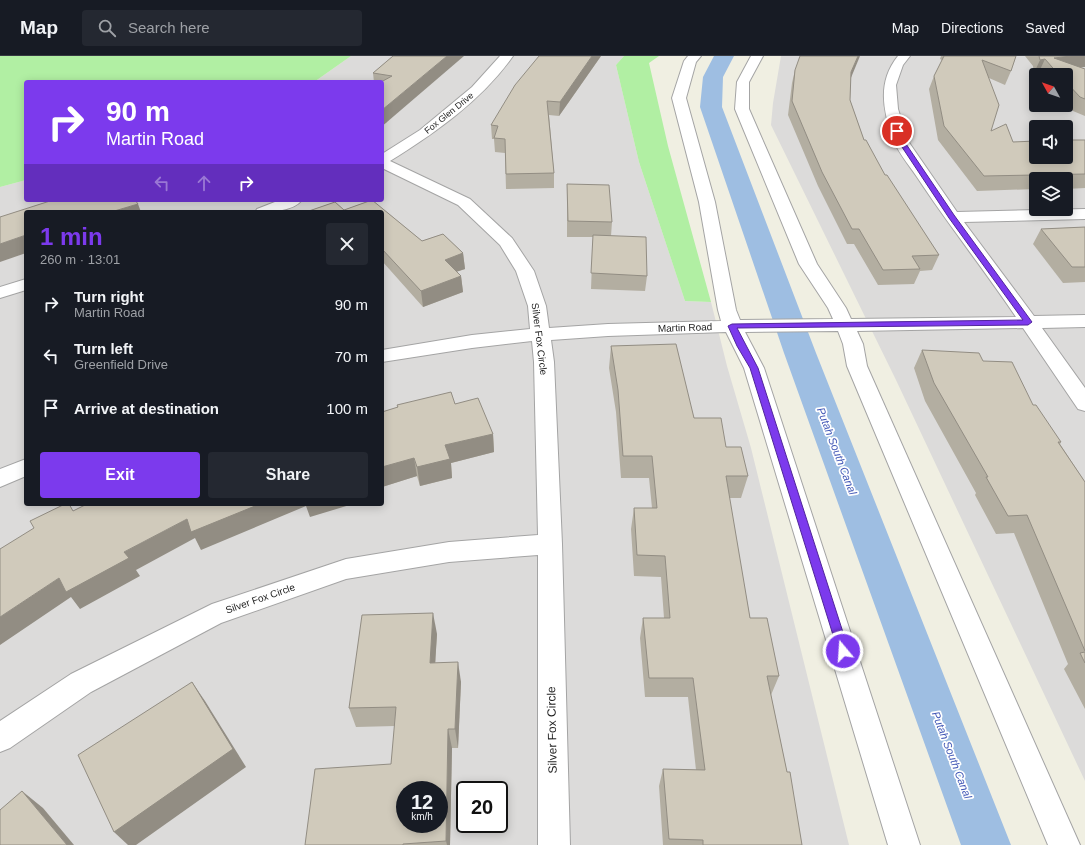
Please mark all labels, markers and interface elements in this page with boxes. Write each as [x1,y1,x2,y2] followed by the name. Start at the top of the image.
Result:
[82,10,362,46] search box
[20,17,58,38] text: Map
[96,17,118,39] icon: search
[128,19,210,36] text: Search here
[892,20,919,36] text: Map
[941,20,1003,36] text: Directions
[1025,20,1065,36] text: Saved
[1029,68,1073,112] north arrow
[1029,68,1073,216] map controls
[423,90,475,136] street label: Fox Glen Drive
[40,96,92,148] icon: right
[106,96,170,127] text: 90 m
[880,114,914,148] pin
[886,120,908,142] icon: arrive
[1029,120,1073,164] button: sound
[106,129,204,149] text: Martin Road
[151,172,173,194] icon: left
[193,172,215,194] icon: ahead
[235,172,257,194] icon: right
[1029,172,1073,216] button: layers
[40,223,103,250] text: 1 min
[326,223,368,265] button: close
[40,252,120,267] text: 260 m · 13:01
[74,288,144,305] text: Turn right
[40,293,62,315] icon: right
[335,296,368,313] text: 90 m
[530,302,549,376] street label: Silver Fox Circle
[74,305,145,320] text: Martin Road
[658,321,712,334] street label: Martin Road
[74,340,133,357] text: Turn left
[40,345,62,367] icon: left
[335,348,368,365] text: 70 m
[74,357,168,372] text: Greenfield Drive
[40,397,62,419] icon: arrive
[74,400,219,417] text: Arrive at destination
[326,400,368,417] text: 100 m
[815,406,859,497] water label: Putah South Canal
[40,452,200,498] button: Exit
[208,452,368,498] button: Share
[224,581,297,616] street label: Silver Fox Circle
[822,630,864,672] position arrow
[544,686,560,774] street label: Silver Fox Circle
[930,710,974,801] water label: Putah South Canal
[456,781,508,833] speed limit sign: 20
[411,791,433,813] text: 12
[411,811,433,822] text: km/h

